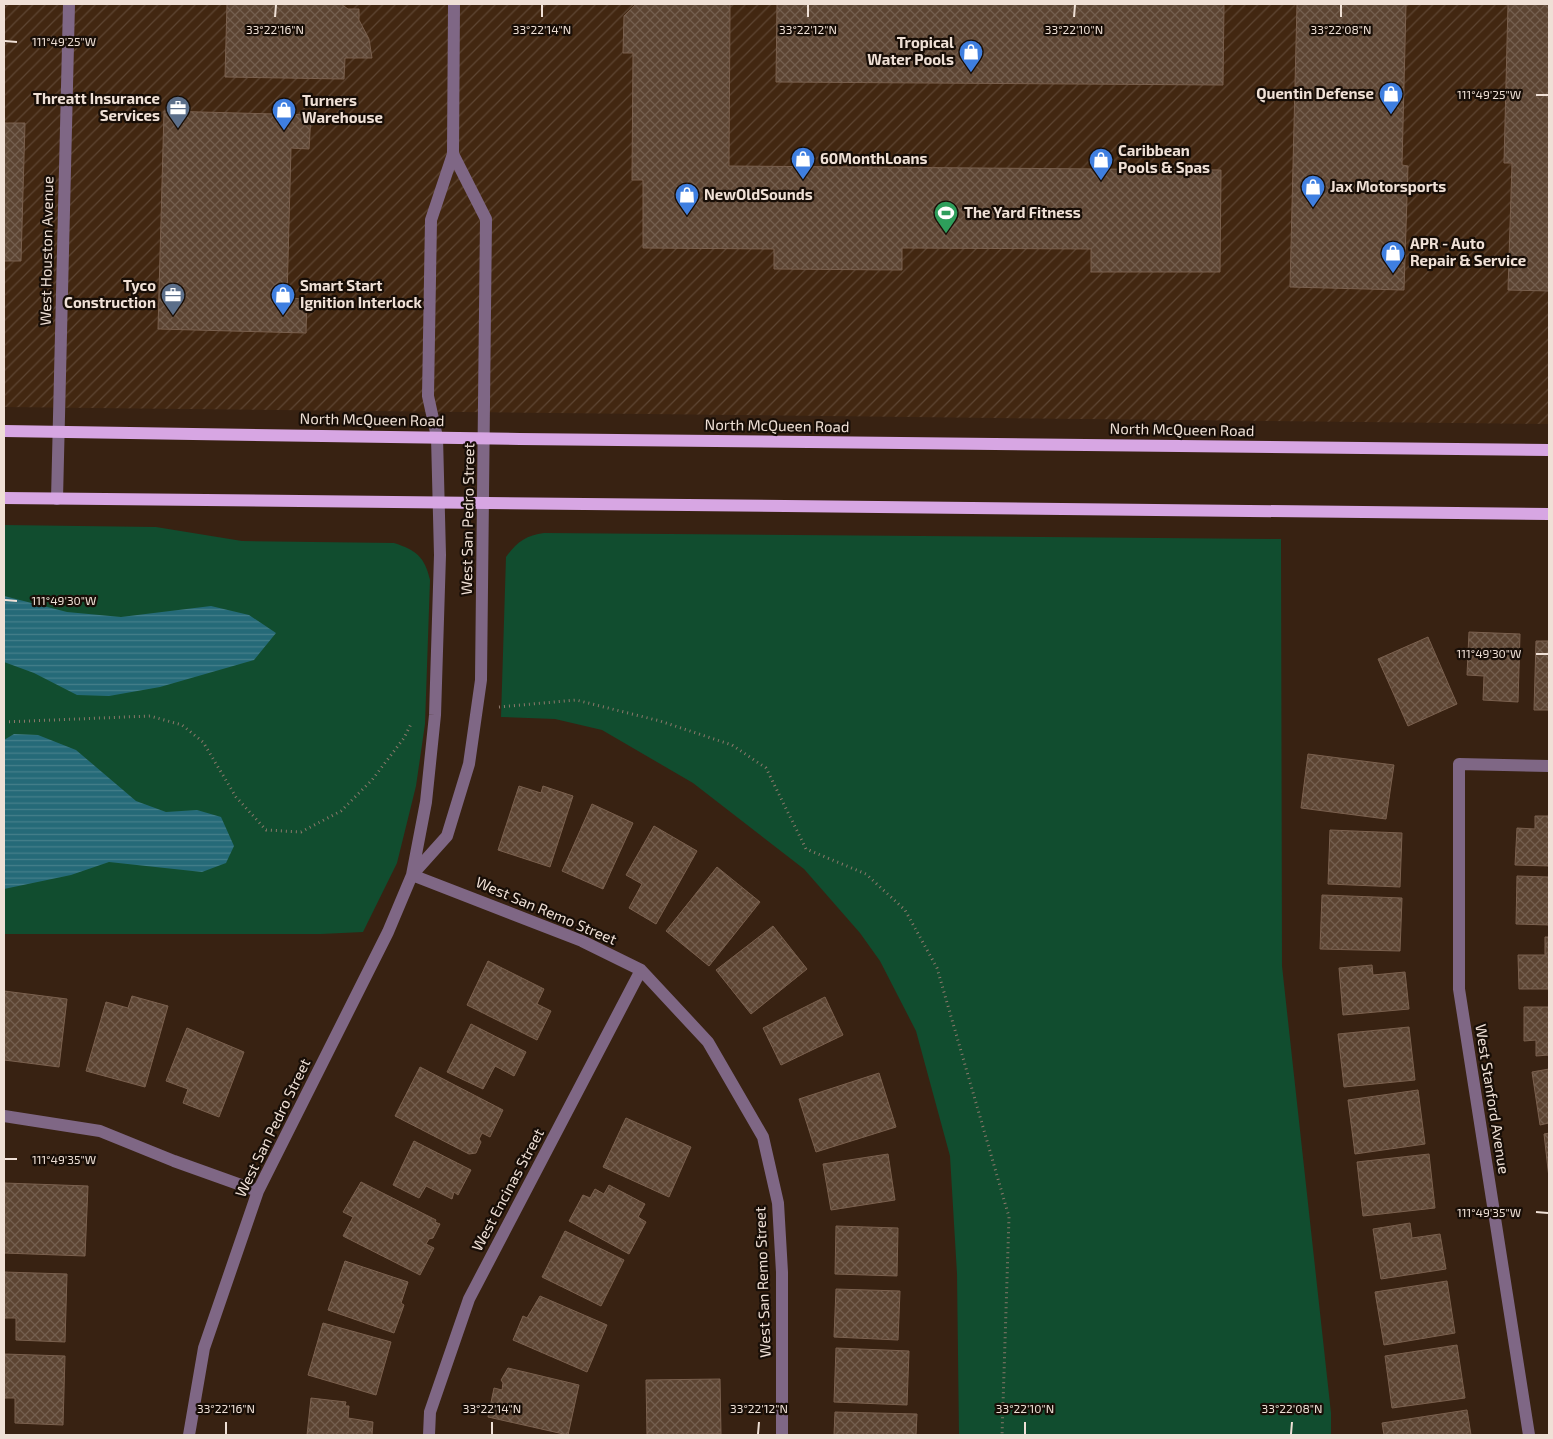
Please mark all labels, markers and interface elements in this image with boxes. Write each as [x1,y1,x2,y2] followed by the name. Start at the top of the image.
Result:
[246,22,304,36] text: 33°22'16"N
[513,22,571,36] text: 33°22'14"N
[779,22,837,36] text: 33°22'12"N
[1045,22,1103,36] text: 33°22'10"N
[1311,22,1371,36] text: 33°22'08"N
[867,33,954,68] place label: Tropical Water Pools
[32,34,96,48] text: 111°49'25"W
[958,39,984,73] shop icon: Tropical Water Pools
[1378,81,1404,115] shop icon: Quentin Defense
[1256,84,1374,103] place label: Quentin Defense
[1457,87,1521,101] text: 111°49'25"W
[33,89,160,124] place label: Threatt Insurance Services
[302,91,383,126] place label: Turners Warehouse
[165,95,191,129] office icon: Threatt Insurance Services
[271,97,297,131] shop icon: Turners Warehouse
[1118,141,1210,176] place label: Caribbean Pools & Spas
[790,146,816,180] shop icon: 60MonthLoans
[1088,147,1114,181] shop icon: Caribbean Pools & Spas
[820,149,928,167] place label: 60MonthLoans
[1300,174,1326,208] shop icon: Jax Motorsports
[36,176,56,326] street label: West Houston Avenue
[1330,177,1446,195] place label: Jax Motorsports
[674,182,700,216] shop icon: NewOldSounds
[704,185,813,203] place label: NewOldSounds
[933,200,959,234] sports icon: The Yard Fitness
[964,203,1081,221] place label: The Yard Fitness
[1410,234,1526,269] place label: APR - Auto Repair & Service
[1380,240,1406,274] shop icon: APR - Auto Repair & Service
[64,276,156,311] place label: Tyco Construction
[300,276,422,311] place label: Smart Start Ignition Interlock
[160,282,186,316] office icon: Tyco Construction
[270,282,296,316] shop icon: Smart Start Ignition Interlock
[300,409,445,430] street label: North McQueen Road
[705,415,850,436] street label: North McQueen Road
[1110,419,1255,440] street label: North McQueen Road
[457,442,477,595] street label: West San Pedro Street
[32,593,96,607] text: 111°49'30"W
[1457,646,1521,660] text: 111°49'30"W
[473,872,620,948] street label: West San Remo Street
[1472,1023,1514,1175] street label: West Stanford Avenue
[231,1055,314,1200] street label: West San Pedro Street
[467,1125,547,1254] street label: West Encinas Street
[32,1152,96,1166] text: 111°49'35"W
[1457,1205,1521,1219] text: 111°49'35"W
[750,1206,774,1358] street label: West San Remo Street
[197,1401,255,1415] text: 33°22'16"N
[463,1401,521,1415] text: 33°22'14"N
[730,1401,788,1415] text: 33°22'12"N
[996,1401,1054,1415] text: 33°22'10"N
[1262,1401,1322,1415] text: 33°22'08"N

